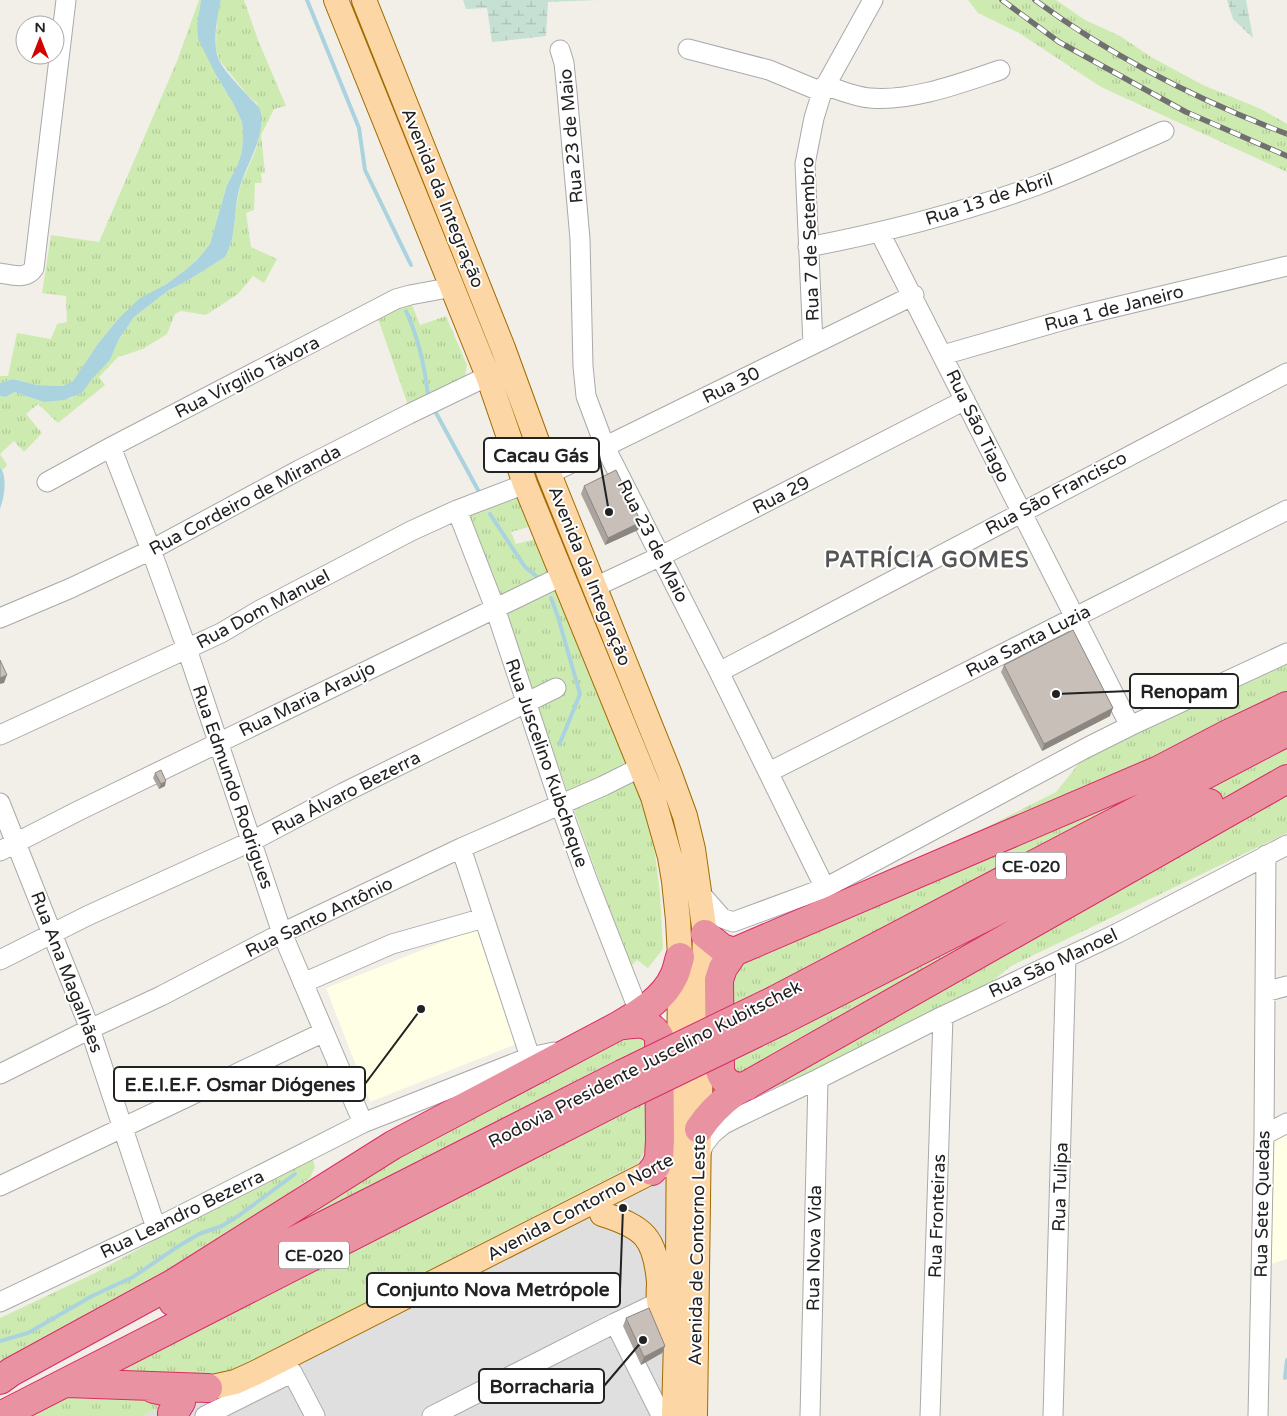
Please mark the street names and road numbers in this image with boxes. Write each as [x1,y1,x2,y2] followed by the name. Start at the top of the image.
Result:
[554,68,588,204] street label: Rua 23 de Maio
[397,105,489,291] street label: Avenida da Integração
[796,156,824,322] street label: Rua 7 de Setembro
[923,168,1055,230] street label: Rua 13 de Abril
[1042,280,1186,336] street label: Rua 1 de Janeiro
[171,331,323,423] street label: Rua Virgílio Távora
[699,362,763,408] street label: Rua 30
[941,366,1015,486] street label: Rua São Tiago
[145,440,345,560] street label: Rua Cordeiro de Miranda
[982,446,1131,540] street label: Rua São Francisco
[749,471,813,519] street label: Rua 29
[613,476,693,606] street label: Rua 23 de Maio
[544,483,636,669] street label: Avenida da Integração
[193,565,333,653] street label: Rua Dom Manuel
[962,600,1094,682] street label: Rua Santa Luzia
[235,656,379,742] street label: Rua Maria Araujo
[501,656,593,870] street label: Rua Juscelino Kubcheque
[188,682,278,892] street label: Rua Edmundo Rodrigues
[268,746,424,840] street label: Rua Álvaro Bezerra
[996,852,1066,879] road number: CE-020
[242,872,396,962] street label: Rua Santo Antônio
[26,888,108,1056] street label: Rua Ana Magalhães
[985,924,1121,1002] street label: Rua São Manoel
[485,975,806,1153] street label: Rodovia Presidente Juscelino Kubitschek
[1250,1130,1274,1278] street label: Rua Sete Quedas
[684,1134,710,1366] street label: Avenida de Contorno Leste
[1047,1142,1073,1232] street label: Rua Tulipa
[483,1148,677,1266] street label: Avenida Contorno Norte
[924,1153,950,1279] street label: Rua Fronteiras
[97,1165,267,1263] street label: Rua Leandro Bezerra
[802,1185,826,1311] street label: Rua Nova Vida
[279,1242,349,1268] road number: CE-020

